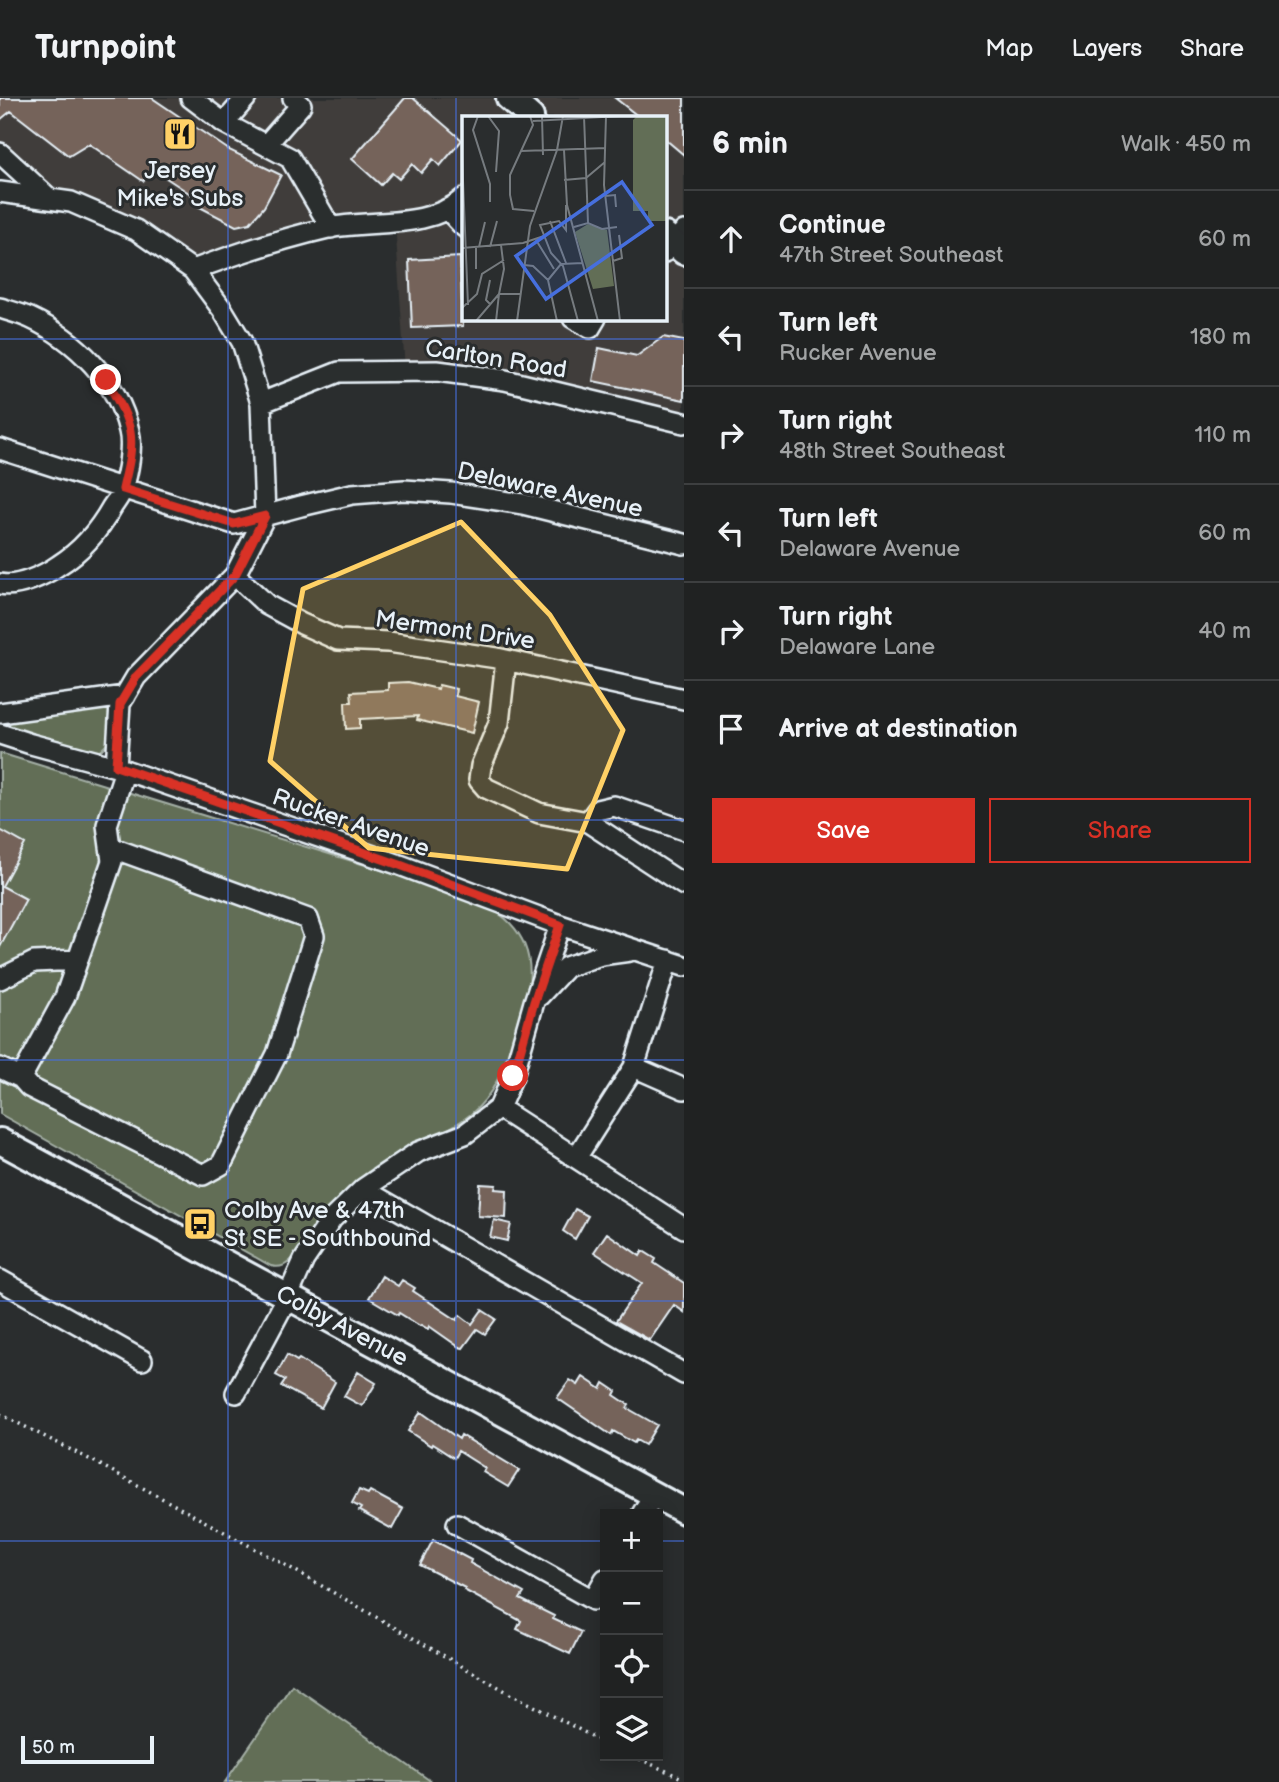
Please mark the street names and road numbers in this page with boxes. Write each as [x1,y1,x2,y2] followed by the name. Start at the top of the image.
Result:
[423,333,569,385] street label: Carlton Road
[454,456,646,524] street label: Delaware Avenue
[373,604,537,656] street label: Mermont Drive
[269,783,433,863] street label: Rucker Avenue
[271,1279,413,1373] street label: Colby Avenue

